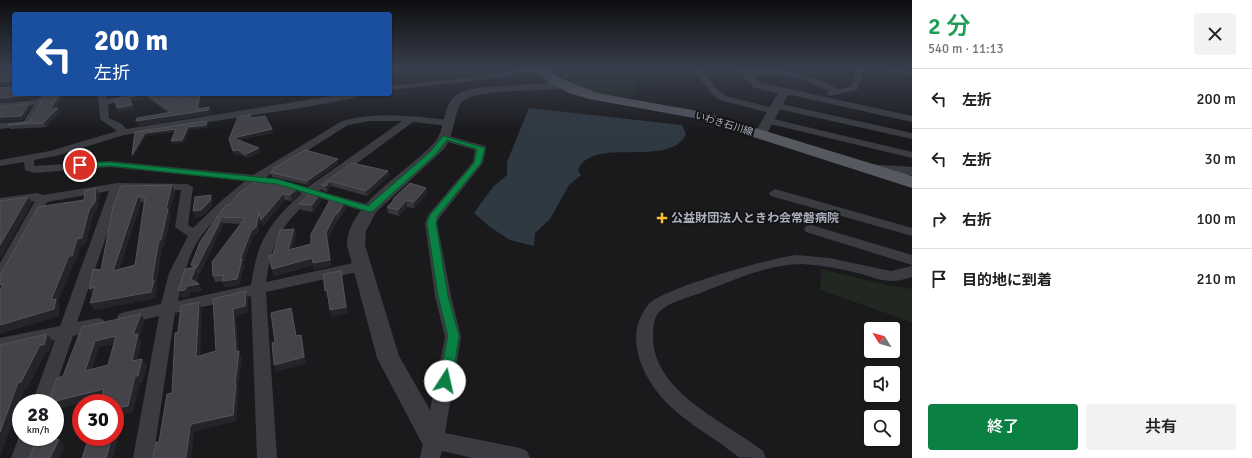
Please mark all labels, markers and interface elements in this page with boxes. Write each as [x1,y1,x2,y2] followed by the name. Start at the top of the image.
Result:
[928,11,970,41] text: 2 分
[1194,13,1236,55] button: close
[94,24,168,58] text: 200 m
[28,28,80,80] icon: left
[928,41,1004,57] text: 540 m · 11:13
[94,62,130,84] text: 左折
[928,88,950,110] icon: left
[1196,90,1236,108] text: 200 m
[962,91,992,109] text: 左折
[694,109,754,139] street label: いわき石川線
[63,148,97,182] pin
[928,148,950,170] icon: left
[1205,150,1236,168] text: 30 m
[962,151,992,169] text: 左折
[69,154,91,176] icon: arrive
[928,208,950,230] icon: right
[1196,210,1236,228] text: 100 m
[671,211,839,226] place label: 公益財団法人ときわ会常磐病院
[962,211,992,229] text: 右折
[656,212,668,224] marker: 公益財団法人ときわ会常磐病院
[928,268,950,290] icon: arrive
[1196,270,1236,288] text: 210 m
[962,271,1052,289] text: 目的地に到着
[864,322,900,358] north arrow
[864,322,900,446] map controls
[424,360,466,402] position arrow
[864,366,900,402] button: sound
[72,394,124,446] speed limit sign: 30
[27,402,49,427] text: 28
[928,404,1078,450] button: 終了
[1086,404,1236,450] button: 共有
[864,410,900,446] button: search
[27,424,49,436] text: km/h

